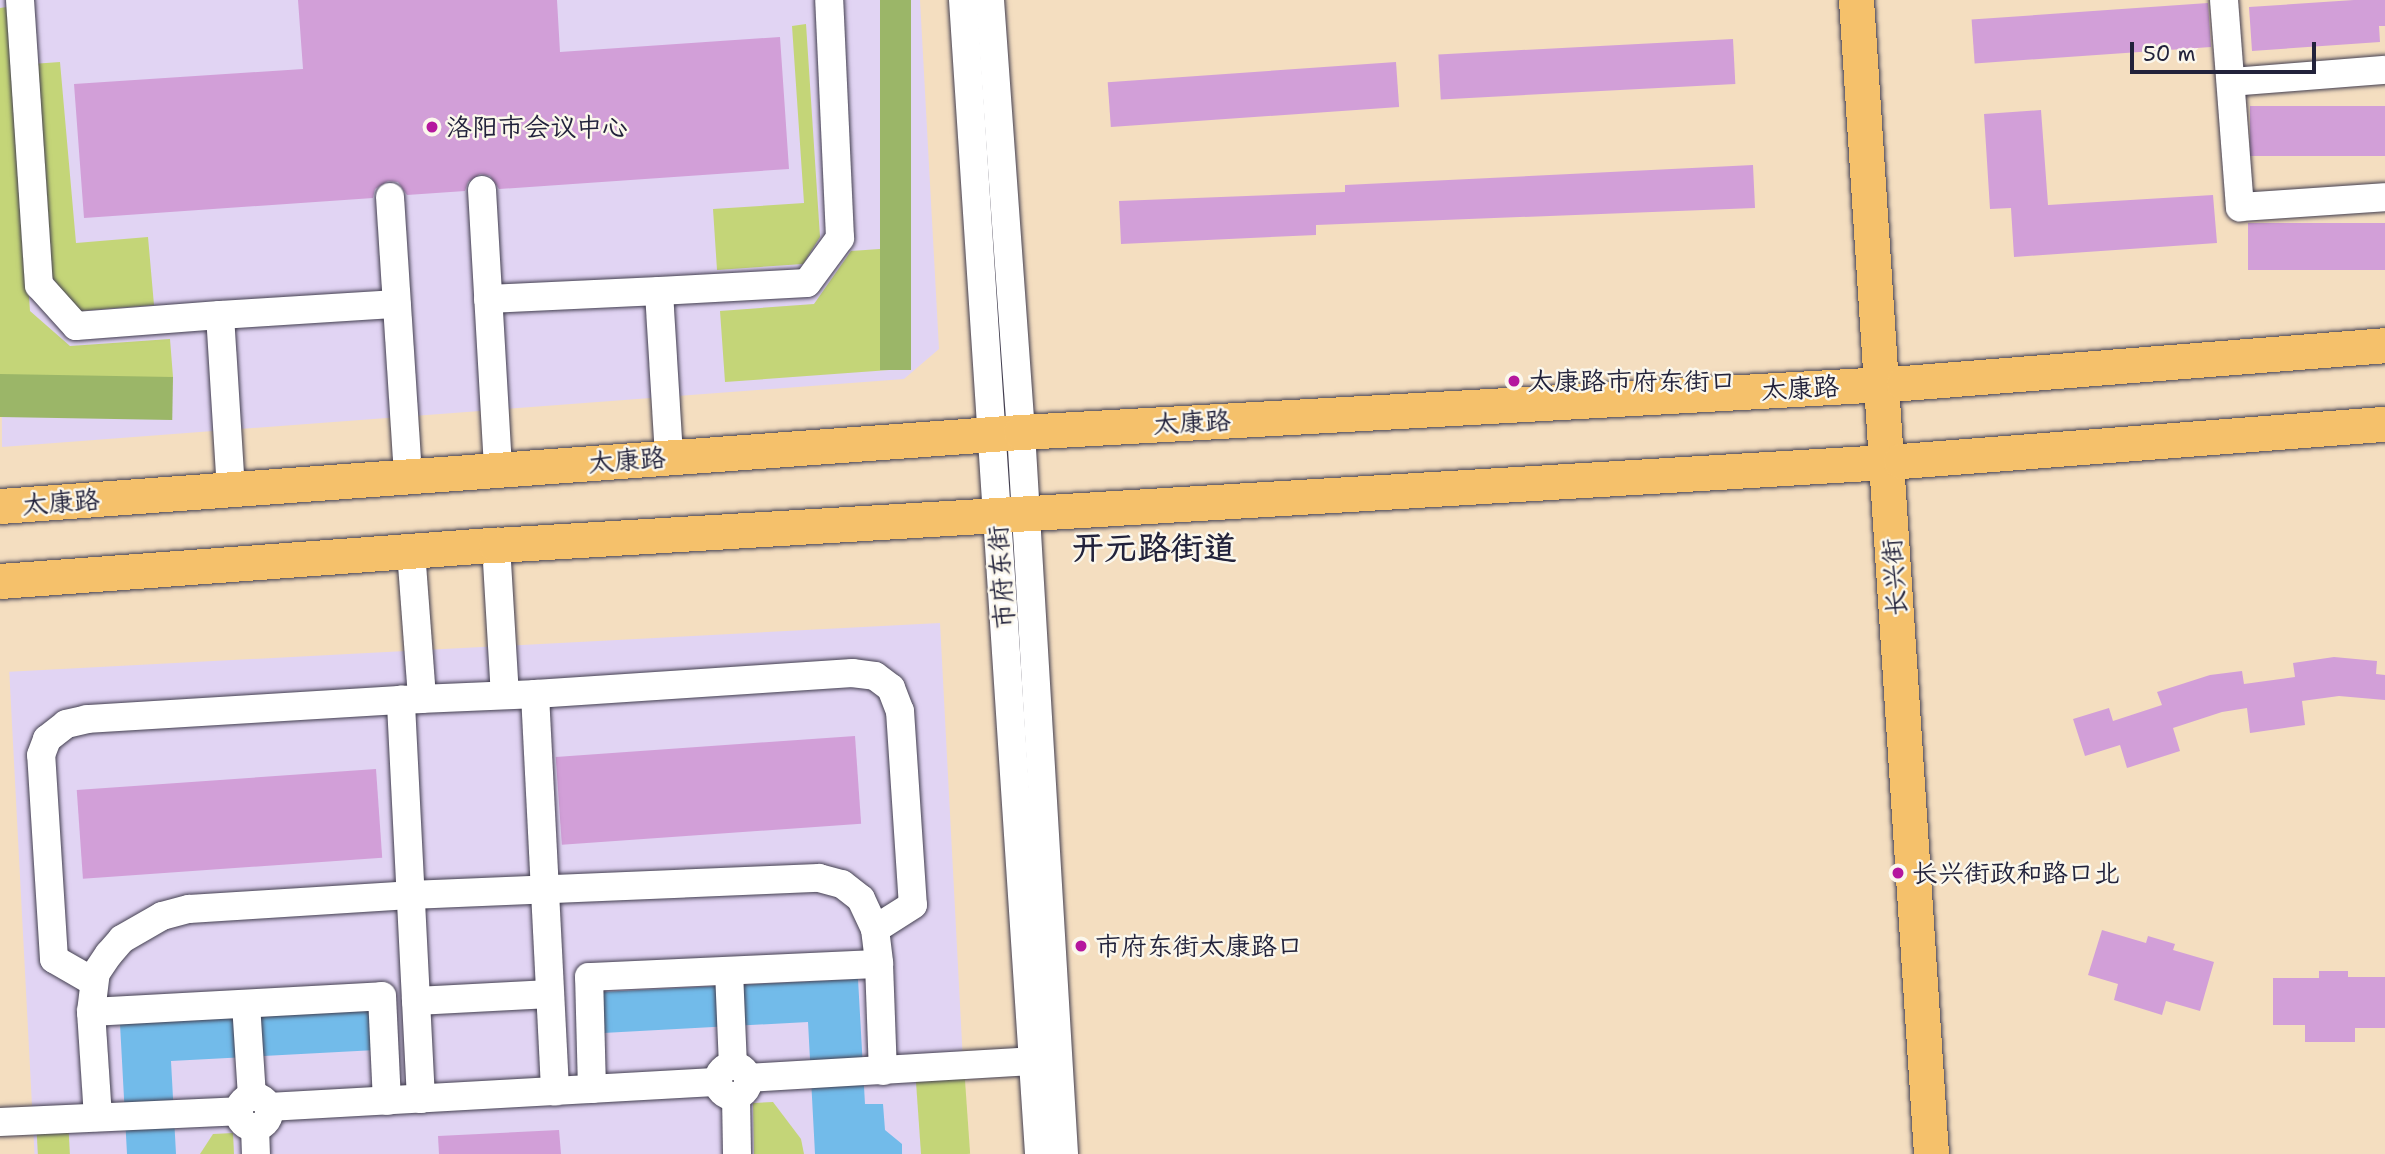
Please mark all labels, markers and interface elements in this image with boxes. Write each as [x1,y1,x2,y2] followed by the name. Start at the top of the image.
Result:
[2133,28,2318,72] scale bar
[2143,40,2196,68] text: 50 m
[446,111,628,143] place label: 洛阳市会议中心
[424,119,440,135] marker: 洛阳市会议中心
[1528,365,1736,397] place label: 太康路市府东街口
[1760,370,1840,406] street label: 太康路
[1506,373,1522,389] marker: 太康路市府东街口
[1152,404,1232,440] street label: 太康路
[587,442,667,478] street label: 太康路
[21,484,101,520] street label: 太康路
[982,524,1020,630] street label: 市府东街
[1072,528,1236,568] district label: 开元路街道
[1876,537,1912,617] street label: 长兴街
[1912,857,2120,889] place label: 长兴街政和路口北
[1890,865,1906,881] marker: 长兴街政和路口北
[1095,930,1303,962] place label: 市府东街太康路口
[1073,938,1089,954] marker: 市府东街太康路口

